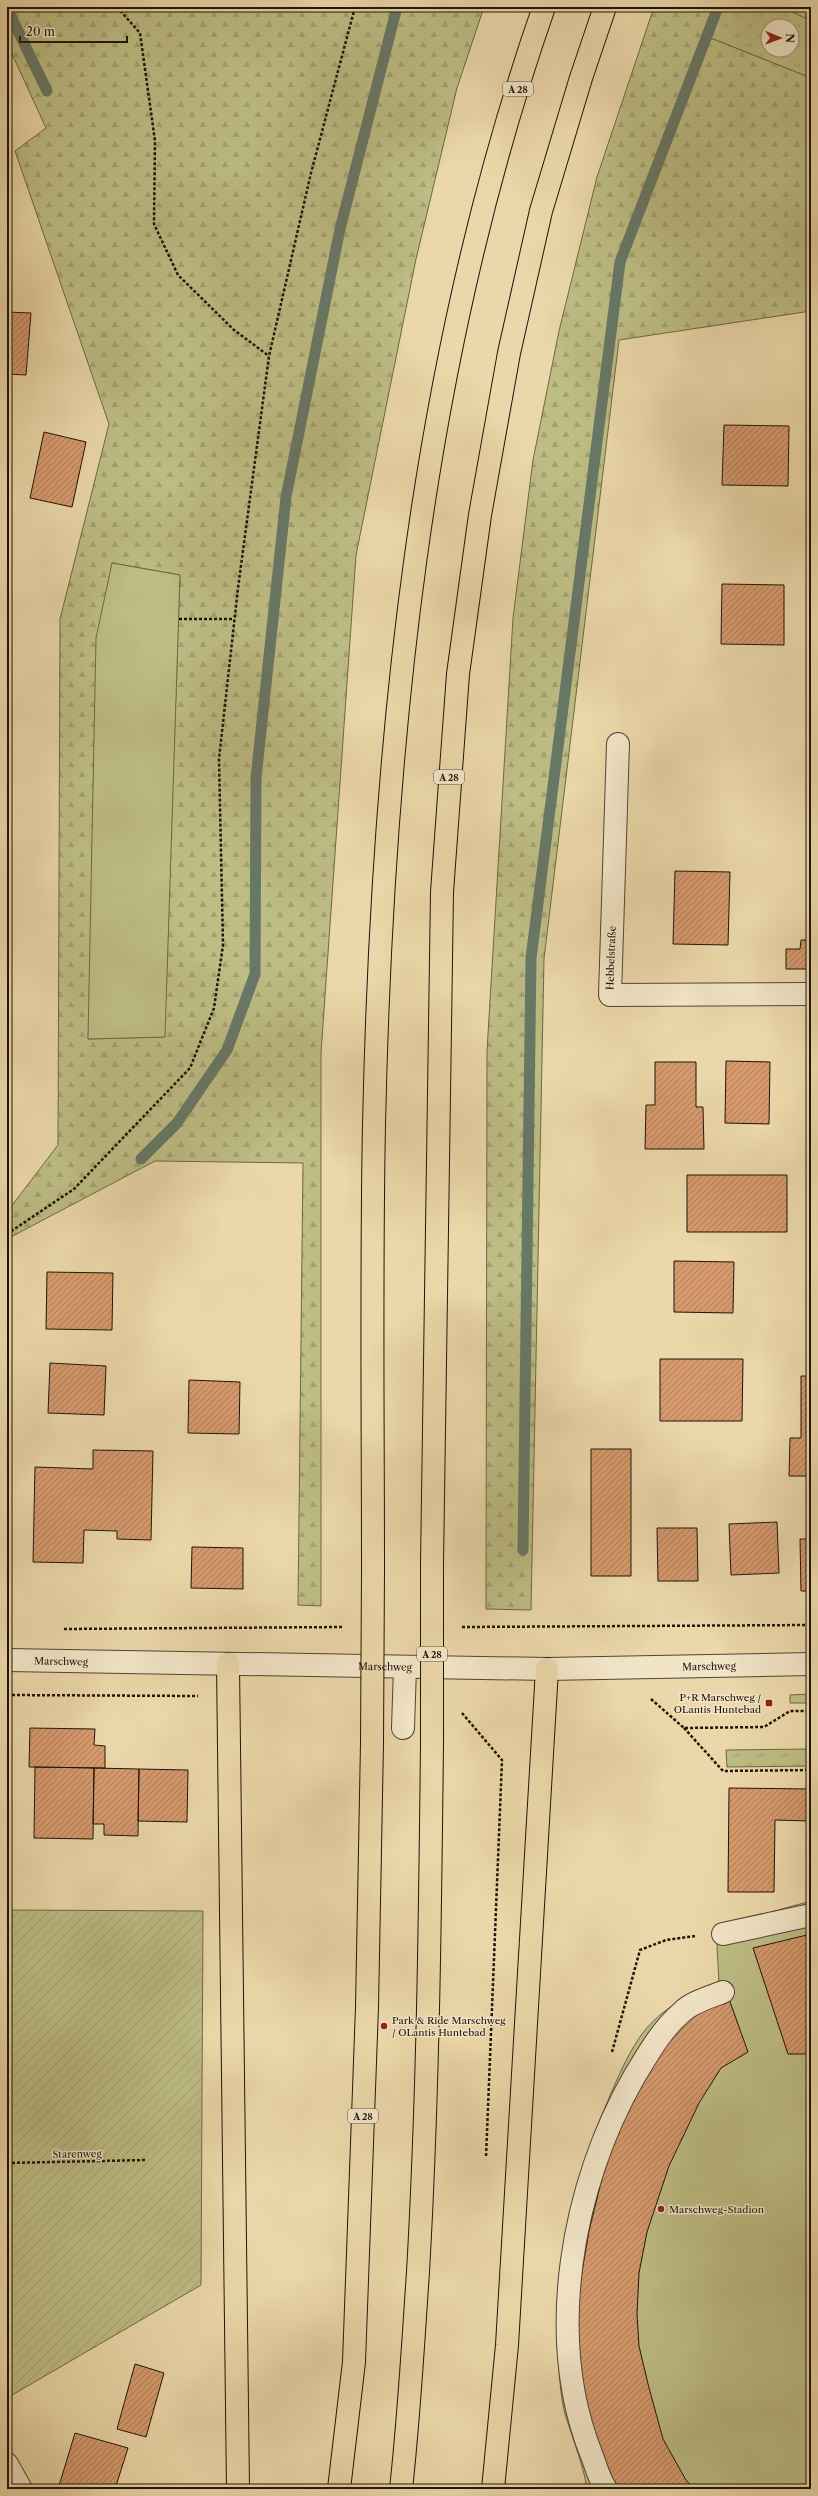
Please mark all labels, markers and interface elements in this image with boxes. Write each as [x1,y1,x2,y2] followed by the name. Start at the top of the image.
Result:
[20,18,127,44] scale bar
[760,18,800,58] north arrow
[26,24,55,39] text: 20 m
[783,33,797,44] text: N
[503,82,533,96] road number: A 28
[434,770,464,784] road number: A 28
[603,925,619,990] street label: Hebbelstraße
[417,1647,447,1661] road number: A 28
[34,1654,89,1668] street label: Marschweg
[358,1659,413,1673] street label: Marschweg
[682,1659,737,1673] street label: Marschweg
[674,1691,761,1716] place label: P+R Marschweg / OLantis Huntebad
[764,1698,774,1708] marker: P+R Marschweg / OLantis Huntebad
[392,2014,506,2039] place label: Park & Ride Marschweg / OLantis Huntebad
[379,2021,389,2031] marker: Park & Ride Marschweg / OLantis Huntebad
[348,2109,378,2123] road number: A 28
[52,2147,103,2161] street label: Starenweg
[669,2203,765,2216] place label: Marschweg-Stadion
[656,2204,666,2214] marker: Marschweg-Stadion

